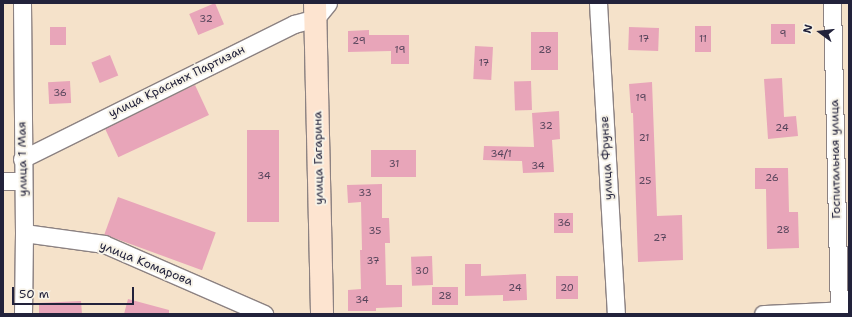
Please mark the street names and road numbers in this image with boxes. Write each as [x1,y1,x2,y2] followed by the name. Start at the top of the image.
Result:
[107,43,247,121] street label: улица Красных Партизан
[828,99,844,219] street label: Госпитальная улица
[311,111,327,205] street label: улица Гагарина
[598,115,616,201] street label: улица Фрунзе
[15,121,31,197] street label: улица 1 Мая
[97,239,195,289] street label: улица Комарова

